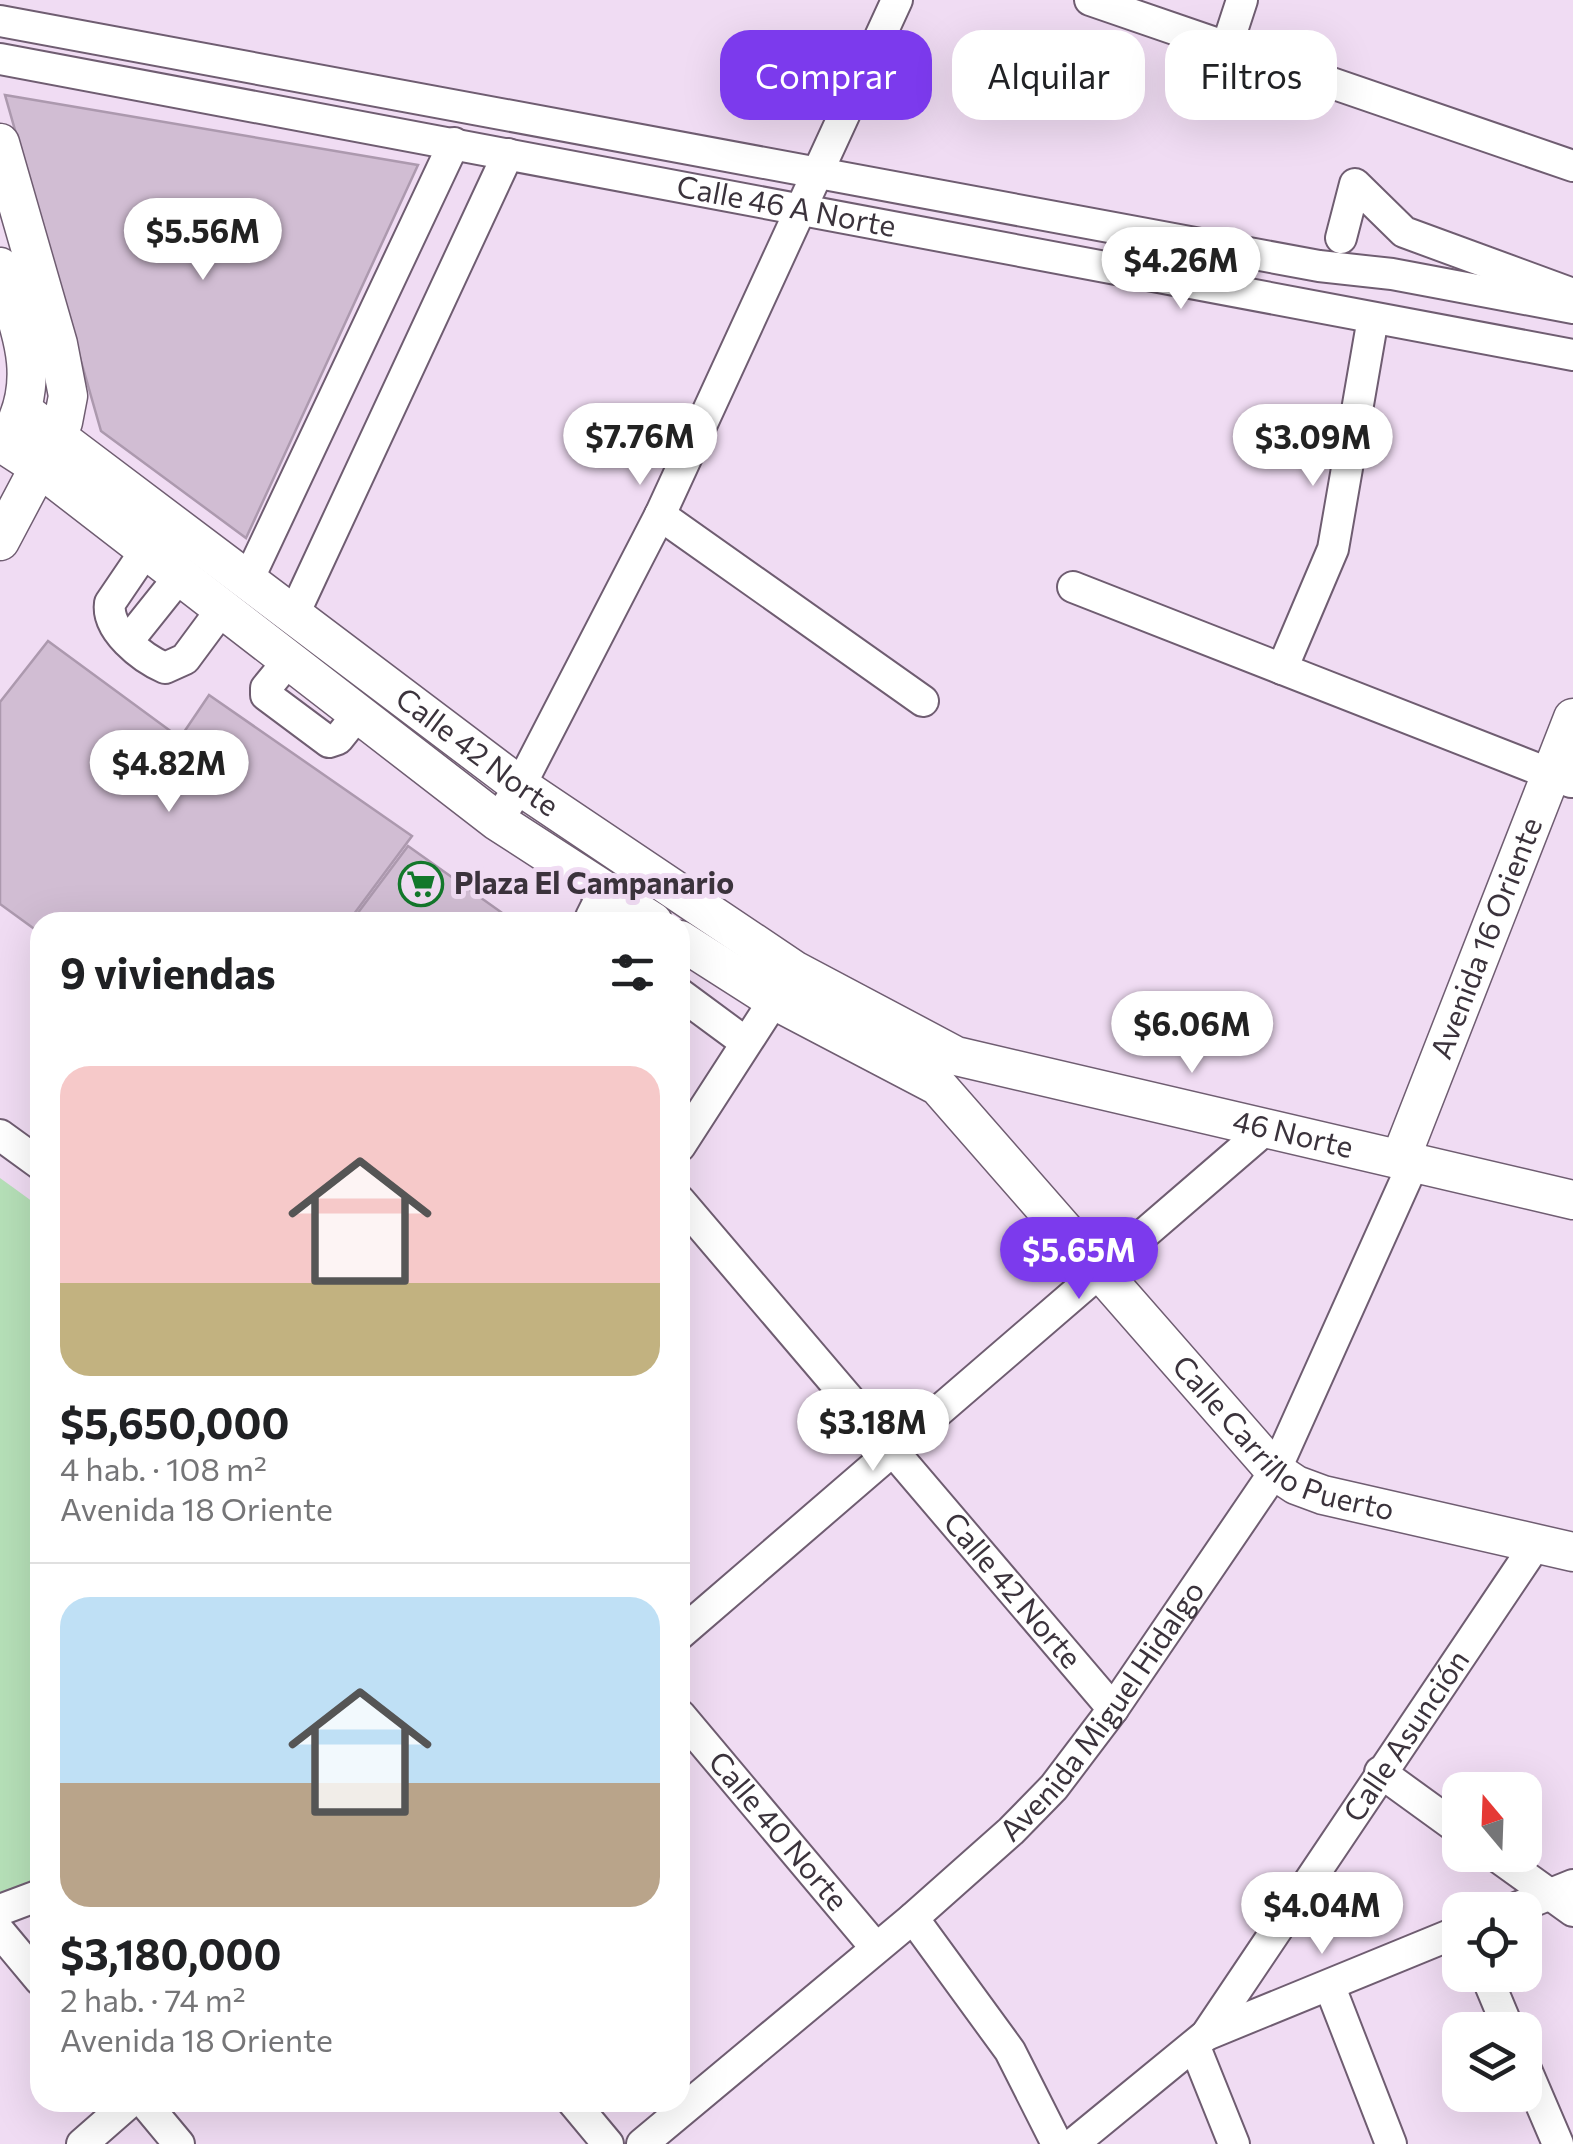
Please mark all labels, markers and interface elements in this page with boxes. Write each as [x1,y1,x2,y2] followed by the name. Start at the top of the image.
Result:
[720,30,932,120] chip: Comprar
[952,30,1145,120] chip: Alquilar
[1165,30,1337,120] chip: Filtros
[674,166,899,243] street label: Calle 46 A Norte
[122,198,284,283] pin: $5.56M
[146,210,260,250] text: $5.56M
[1100,227,1262,312] pin: $4.26M
[1124,239,1238,279] text: $4.26M
[559,403,721,488] pin: $7.76M
[1232,404,1394,489] pin: $3.09M
[585,415,695,455] text: $7.76M
[1255,416,1371,456] text: $3.09M
[390,678,567,823] street label: Calle 42 Norte
[88,730,250,815] pin: $4.82M
[112,742,226,782] text: $4.82M
[1421,812,1548,1063] street label: Avenida 16 Oriente
[398,861,444,907] supermarket icon: Plaza El Campanario
[454,863,734,900] place label: Plaza El Campanario
[605,945,660,1000] icon: filters
[60,946,276,998] text: 9 viviendas
[1111,991,1273,1076] pin: $6.06M
[1133,1003,1251,1043] text: $6.06M
[1230,1100,1357,1164] street label: 46 Norte
[270,1131,450,1311] icon: home
[998,1217,1160,1302] pin: $5.65M
[1022,1229,1136,1269] text: $5.65M
[1166,1346,1398,1527] street label: Calle Carrillo Puerto
[792,1389,954,1474] pin: $3.18M
[60,1396,289,1448] text: $5,650,000
[819,1401,927,1441] text: $3.18M
[60,1448,267,1488] text: 4 hab. · 108 m²
[60,1488,333,1528] text: Avenida 18 Oriente
[937,1503,1091,1675] street label: Calle 42 Norte
[991,1573,1211,1848] street label: Avenida Miguel Hidalgo
[1334,1642,1476,1828] street label: Calle Asunción
[270,1662,450,1842] icon: home
[702,1742,857,1917] street label: Calle 40 Norte
[1442,1772,1542,1872] north arrow
[1442,1772,1542,2112] map controls
[1241,1872,1403,1957] pin: $4.04M
[1263,1884,1381,1924] text: $4.04M
[1442,1892,1542,1992] button: locate
[60,1927,281,1979] text: $3,180,000
[60,1979,246,2019] text: 2 hab. · 74 m²
[1442,2012,1542,2112] button: layers
[60,2019,333,2059] text: Avenida 18 Oriente

